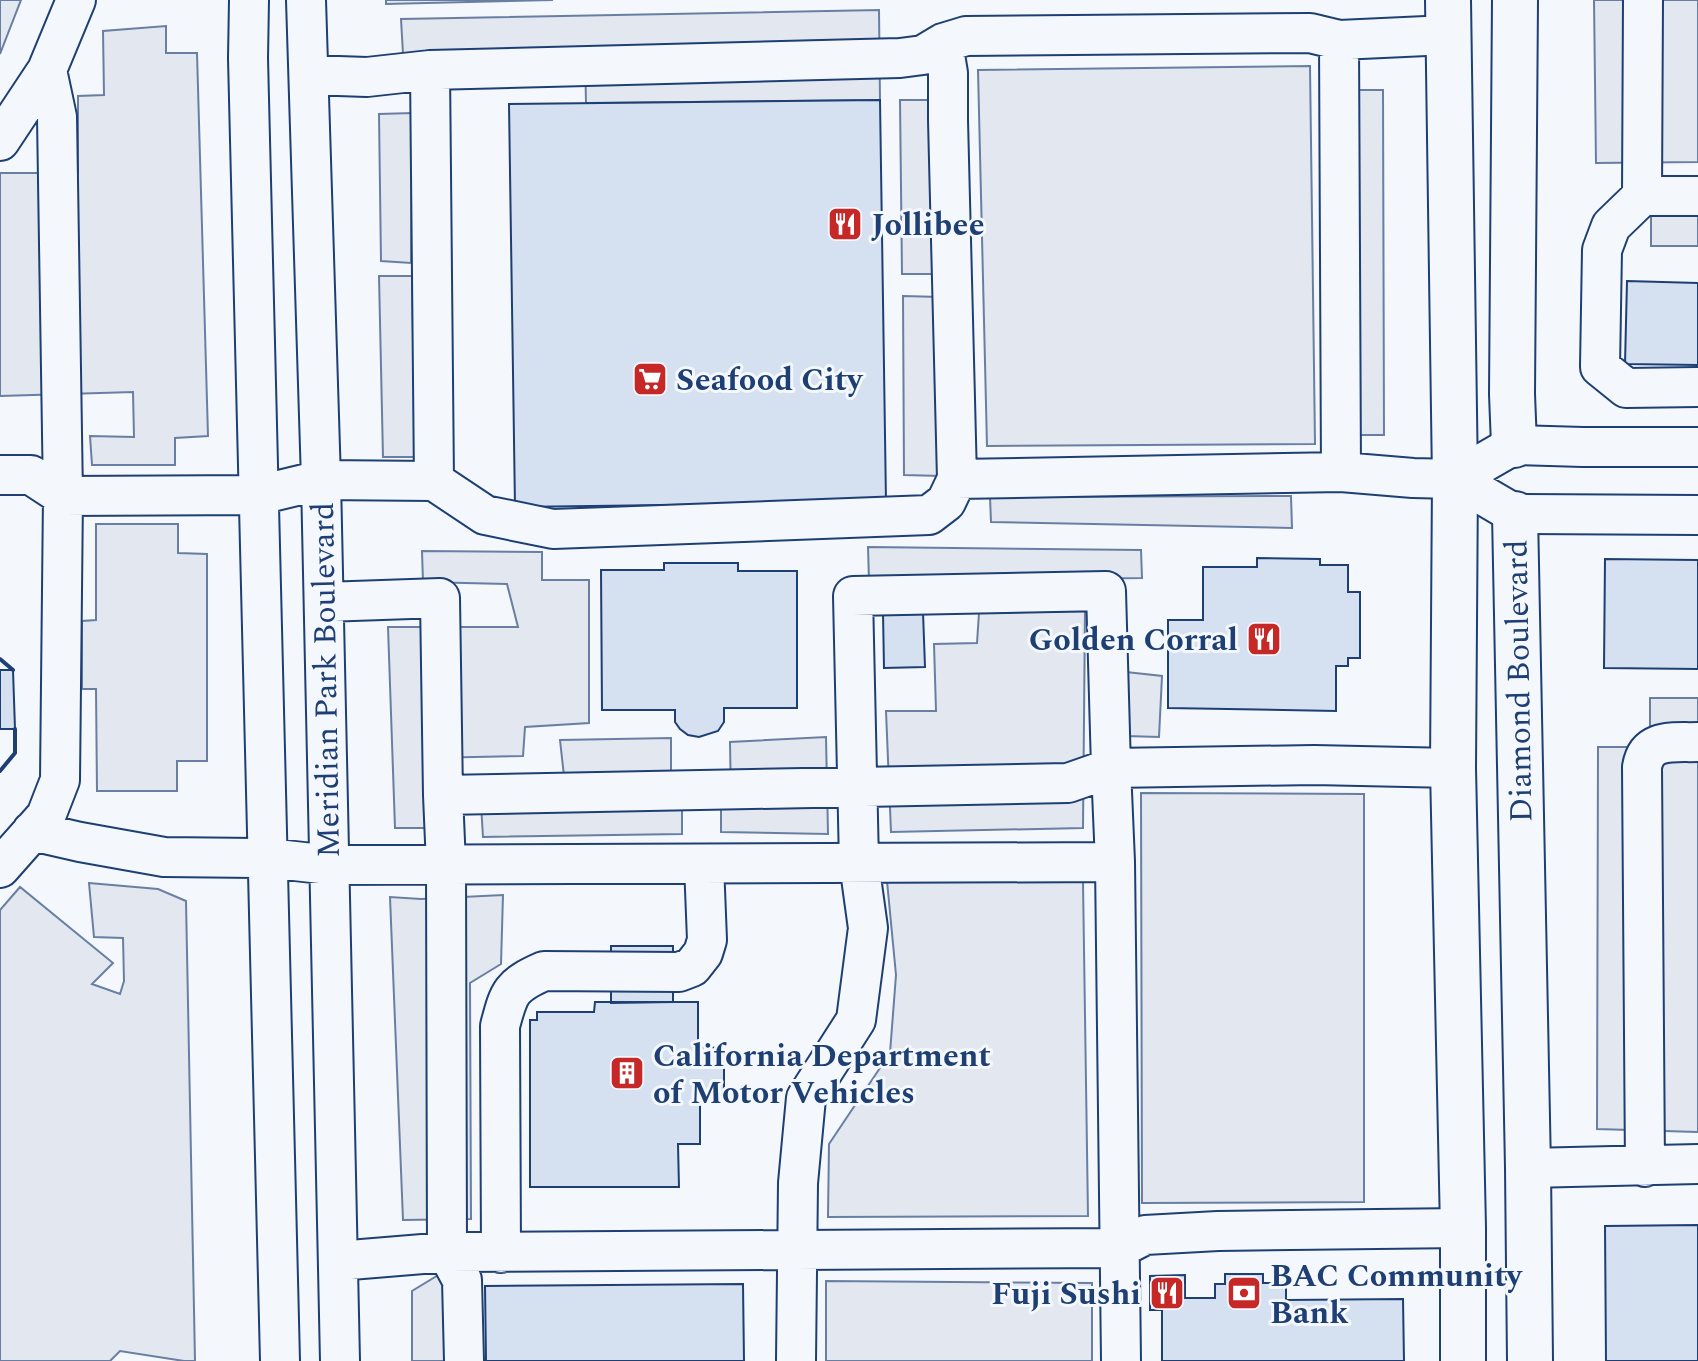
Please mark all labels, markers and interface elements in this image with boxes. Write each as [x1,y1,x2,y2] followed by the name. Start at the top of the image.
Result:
[871,201,985,250] place label: Jollibee
[826,205,864,243] restaurant icon: Jollibee
[676,356,864,405] place label: Seafood City
[631,360,669,398] supermarket icon: Seafood City
[299,501,354,858] street label: Meridian Park Boulevard
[1493,539,1546,823] street label: Diamond Boulevard
[1029,616,1238,665] place label: Golden Corral
[1245,620,1283,658] restaurant icon: Golden Corral
[653,1032,991,1118] place label: California Department of Motor Vehicles
[608,1054,646,1092] building icon: California Department of Motor Vehicles
[1270,1252,1524,1338] place label: BAC Community Bank
[991,1270,1141,1319] place label: Fuji Sushi
[1148,1274,1186,1312] restaurant icon: Fuji Sushi
[1225,1274,1263,1312] bank icon: BAC Community Bank

